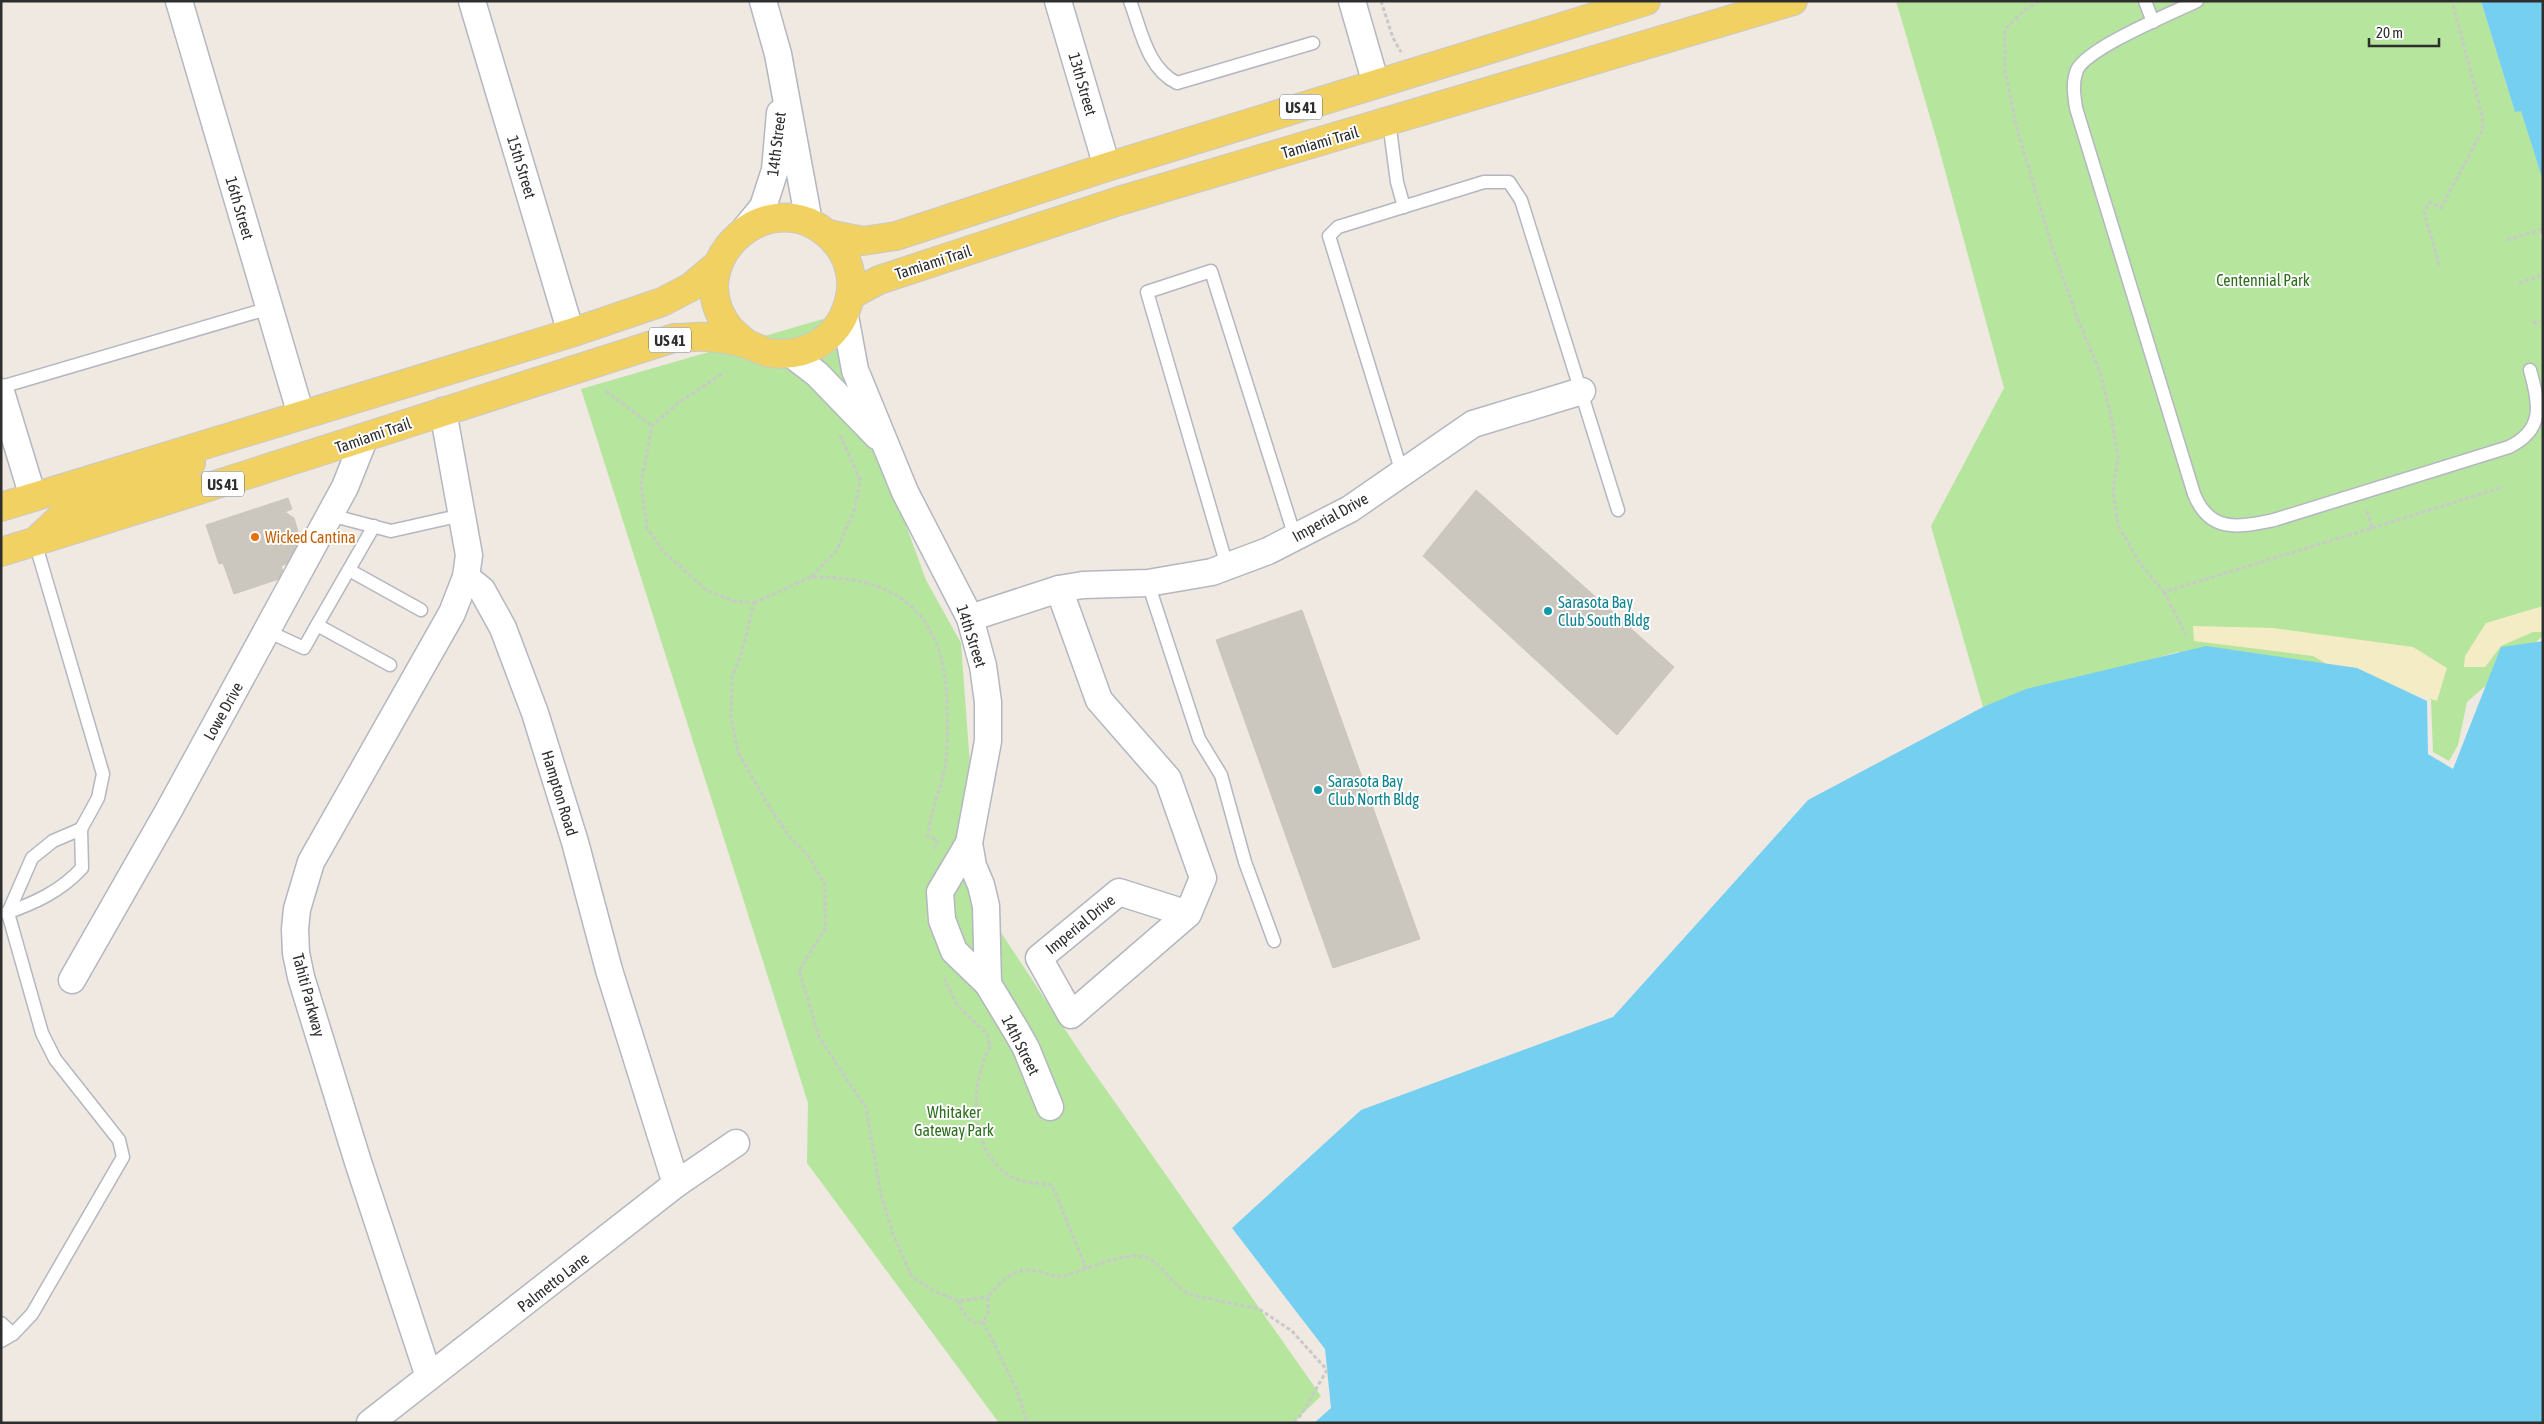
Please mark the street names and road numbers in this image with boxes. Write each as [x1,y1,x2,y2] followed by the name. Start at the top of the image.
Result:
[1065,50,1101,118] street label: 13th Street
[1280,94,1322,120] road number: US 41
[763,110,789,177] street label: 14th Street
[1279,122,1361,162] street label: Tamiami Trail
[504,133,540,201] street label: 15th Street
[222,174,258,242] street label: 16th Street
[893,241,974,283] street label: Tamiami Trail
[649,328,691,352] road number: US 41
[333,413,414,456] street label: Tamiami Trail
[202,472,244,496] road number: US 41
[1289,489,1371,546] street label: Imperial Drive
[953,602,991,670] street label: 14th Street
[200,679,246,743] street label: Lowe Drive
[538,748,582,838] street label: Hampton Road
[1042,891,1119,958] street label: Imperial Drive
[288,951,329,1039] street label: Tahiti Parkway
[998,1012,1044,1078] street label: 14th Street
[514,1249,592,1315] street label: Palmetto Lane

